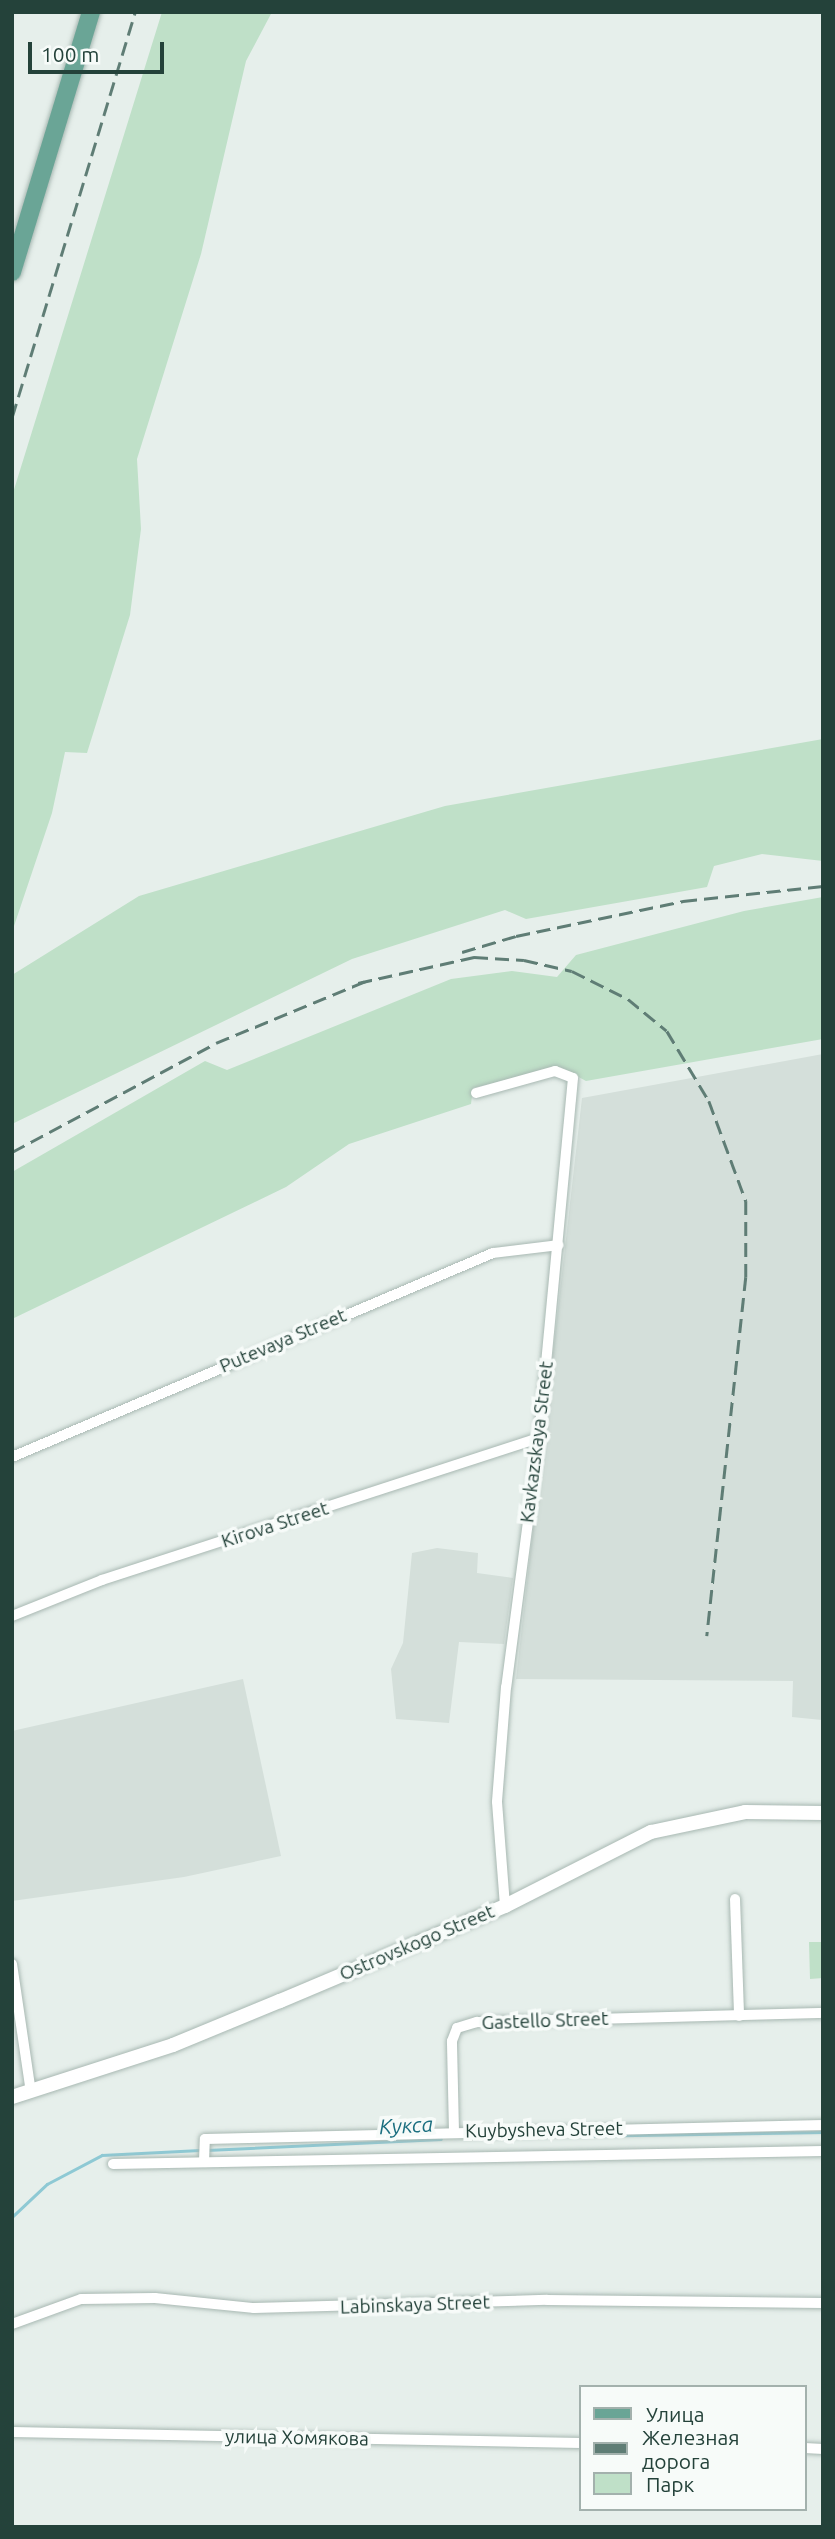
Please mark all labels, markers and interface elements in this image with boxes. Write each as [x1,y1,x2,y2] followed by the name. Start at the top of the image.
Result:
[32,28,168,72] scale bar
[41,42,99,66] text: 100 m
[216,1304,350,1378] street label: Putevaya Street
[516,1360,558,1524] street label: Kavkazskaya Street
[219,1497,331,1553] street label: Kirova Street
[336,1900,498,1986] street label: Ostrovskogo Street
[481,2007,609,2035] street label: Gastello Street
[378,2111,434,2139] water label: Кукса
[465,2117,623,2143] street label: Kuybysheva Street
[340,2291,490,2319] street label: Labinskaya Street
[580,2385,807,2511] legend
[646,2402,704,2426] text: Улица
[225,2425,369,2451] street label: улица Хомякова
[642,2425,740,2473] text: Железная дорога
[646,2472,694,2496] text: Парк

